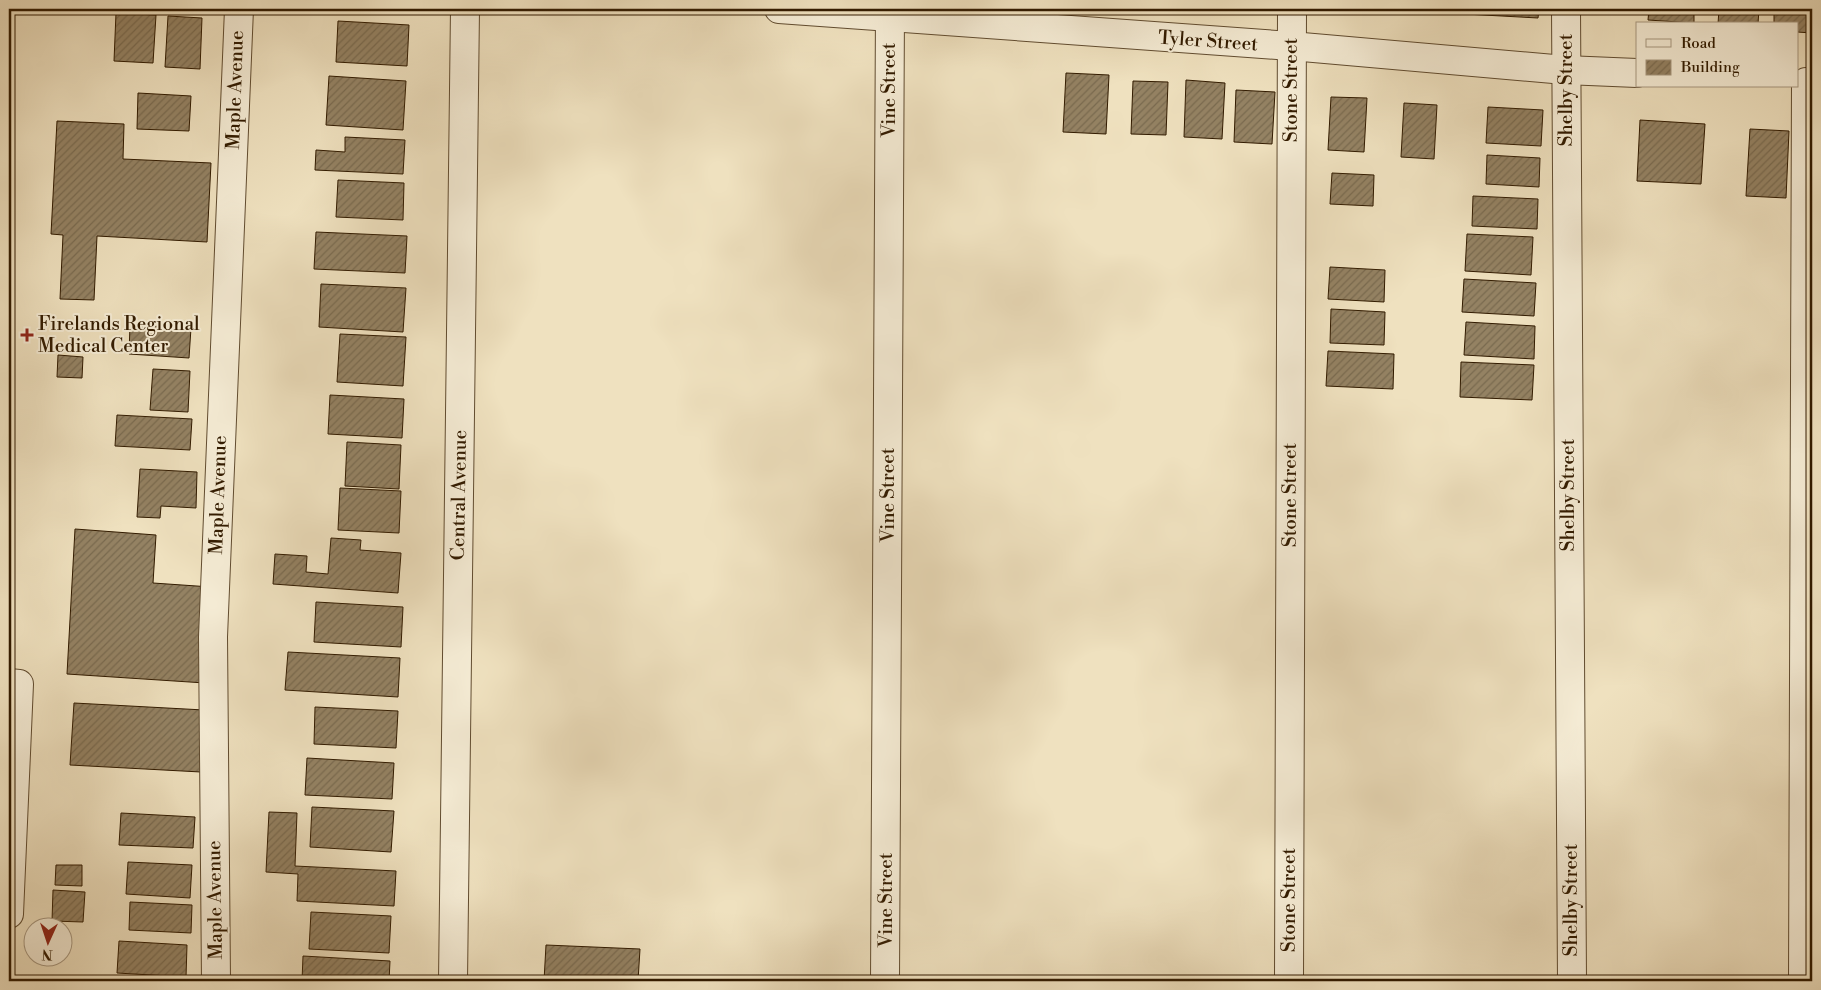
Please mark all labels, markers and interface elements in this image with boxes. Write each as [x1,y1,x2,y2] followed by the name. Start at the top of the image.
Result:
[1636,22,1798,88] legend
[1157,26,1259,56] street label: Tyler Street
[221,30,249,150] street label: Maple Avenue
[1554,33,1578,146] street label: Shelby Street
[1681,34,1716,53] text: Road
[1279,37,1303,142] street label: Stone Street
[877,42,901,139] street label: Vine Street
[1680,58,1740,77] text: Building
[38,312,200,358] place label: Firelands Regional Medical Center
[20,328,34,342] marker: Firelands Regional Medical Center
[446,429,472,561] street label: Central Avenue
[204,435,232,555] street label: Maple Avenue
[1556,438,1580,551] street label: Shelby Street
[1278,442,1302,547] street label: Stone Street
[876,447,900,544] street label: Vine Street
[202,840,228,960] street label: Maple Avenue
[1559,843,1583,956] street label: Shelby Street
[1277,847,1301,952] street label: Stone Street
[874,852,898,949] street label: Vine Street
[22,918,72,968] north arrow
[41,945,53,963] text: N

